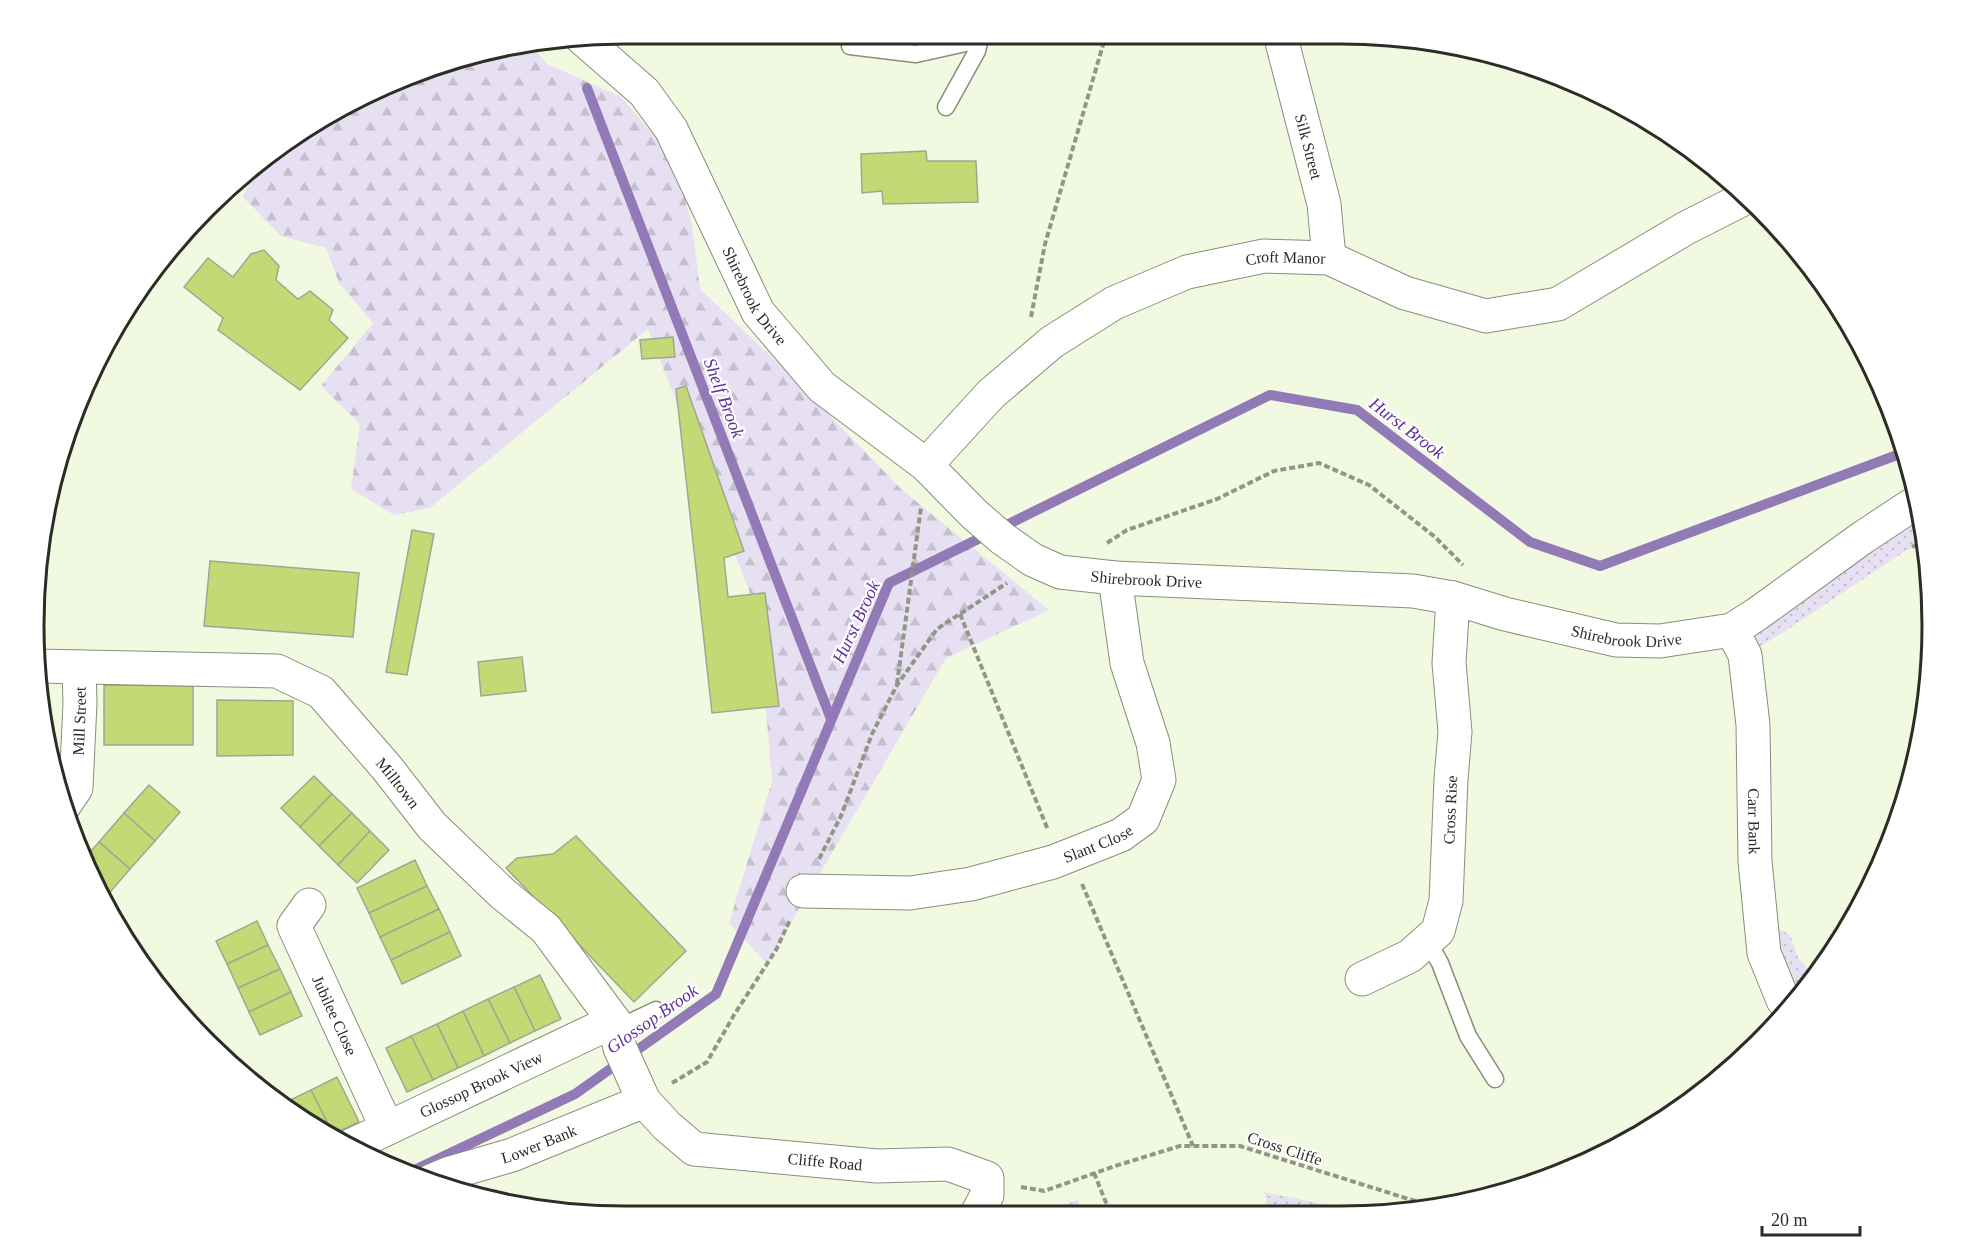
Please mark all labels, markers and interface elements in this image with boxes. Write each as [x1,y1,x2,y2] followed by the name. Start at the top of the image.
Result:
[1292,112,1325,182] street label: Silk Street
[719,244,790,348] street label: Shirebrook Drive
[1244,248,1326,269] street label: Croft Manor
[700,355,749,442] water label: Shelf Brook
[1365,393,1449,463] water label: Hurst Brook
[1090,567,1202,591] street label: Shirebrook Drive
[828,577,884,667] water label: Hurst Brook
[1569,622,1683,650] street label: Shirebrook Drive
[70,686,89,756] street label: Mill Street
[373,754,423,812] street label: Milltown
[1440,775,1460,845] street label: Cross Rise
[1745,788,1763,855] street label: Carr Bank
[1061,822,1136,866] street label: Slant Close
[309,973,360,1058] street label: Jubilee Close
[603,980,702,1058] water label: Glossop Brook
[417,1048,546,1121] street label: Glossop Brook View
[499,1122,579,1167] street label: Lower Bank
[1245,1128,1324,1169] street label: Cross Cliffe
[787,1150,863,1174] street label: Cliffe Road
[1762,1199,1860,1237] scale bar
[1771,1210,1808,1230] text: 20 m

